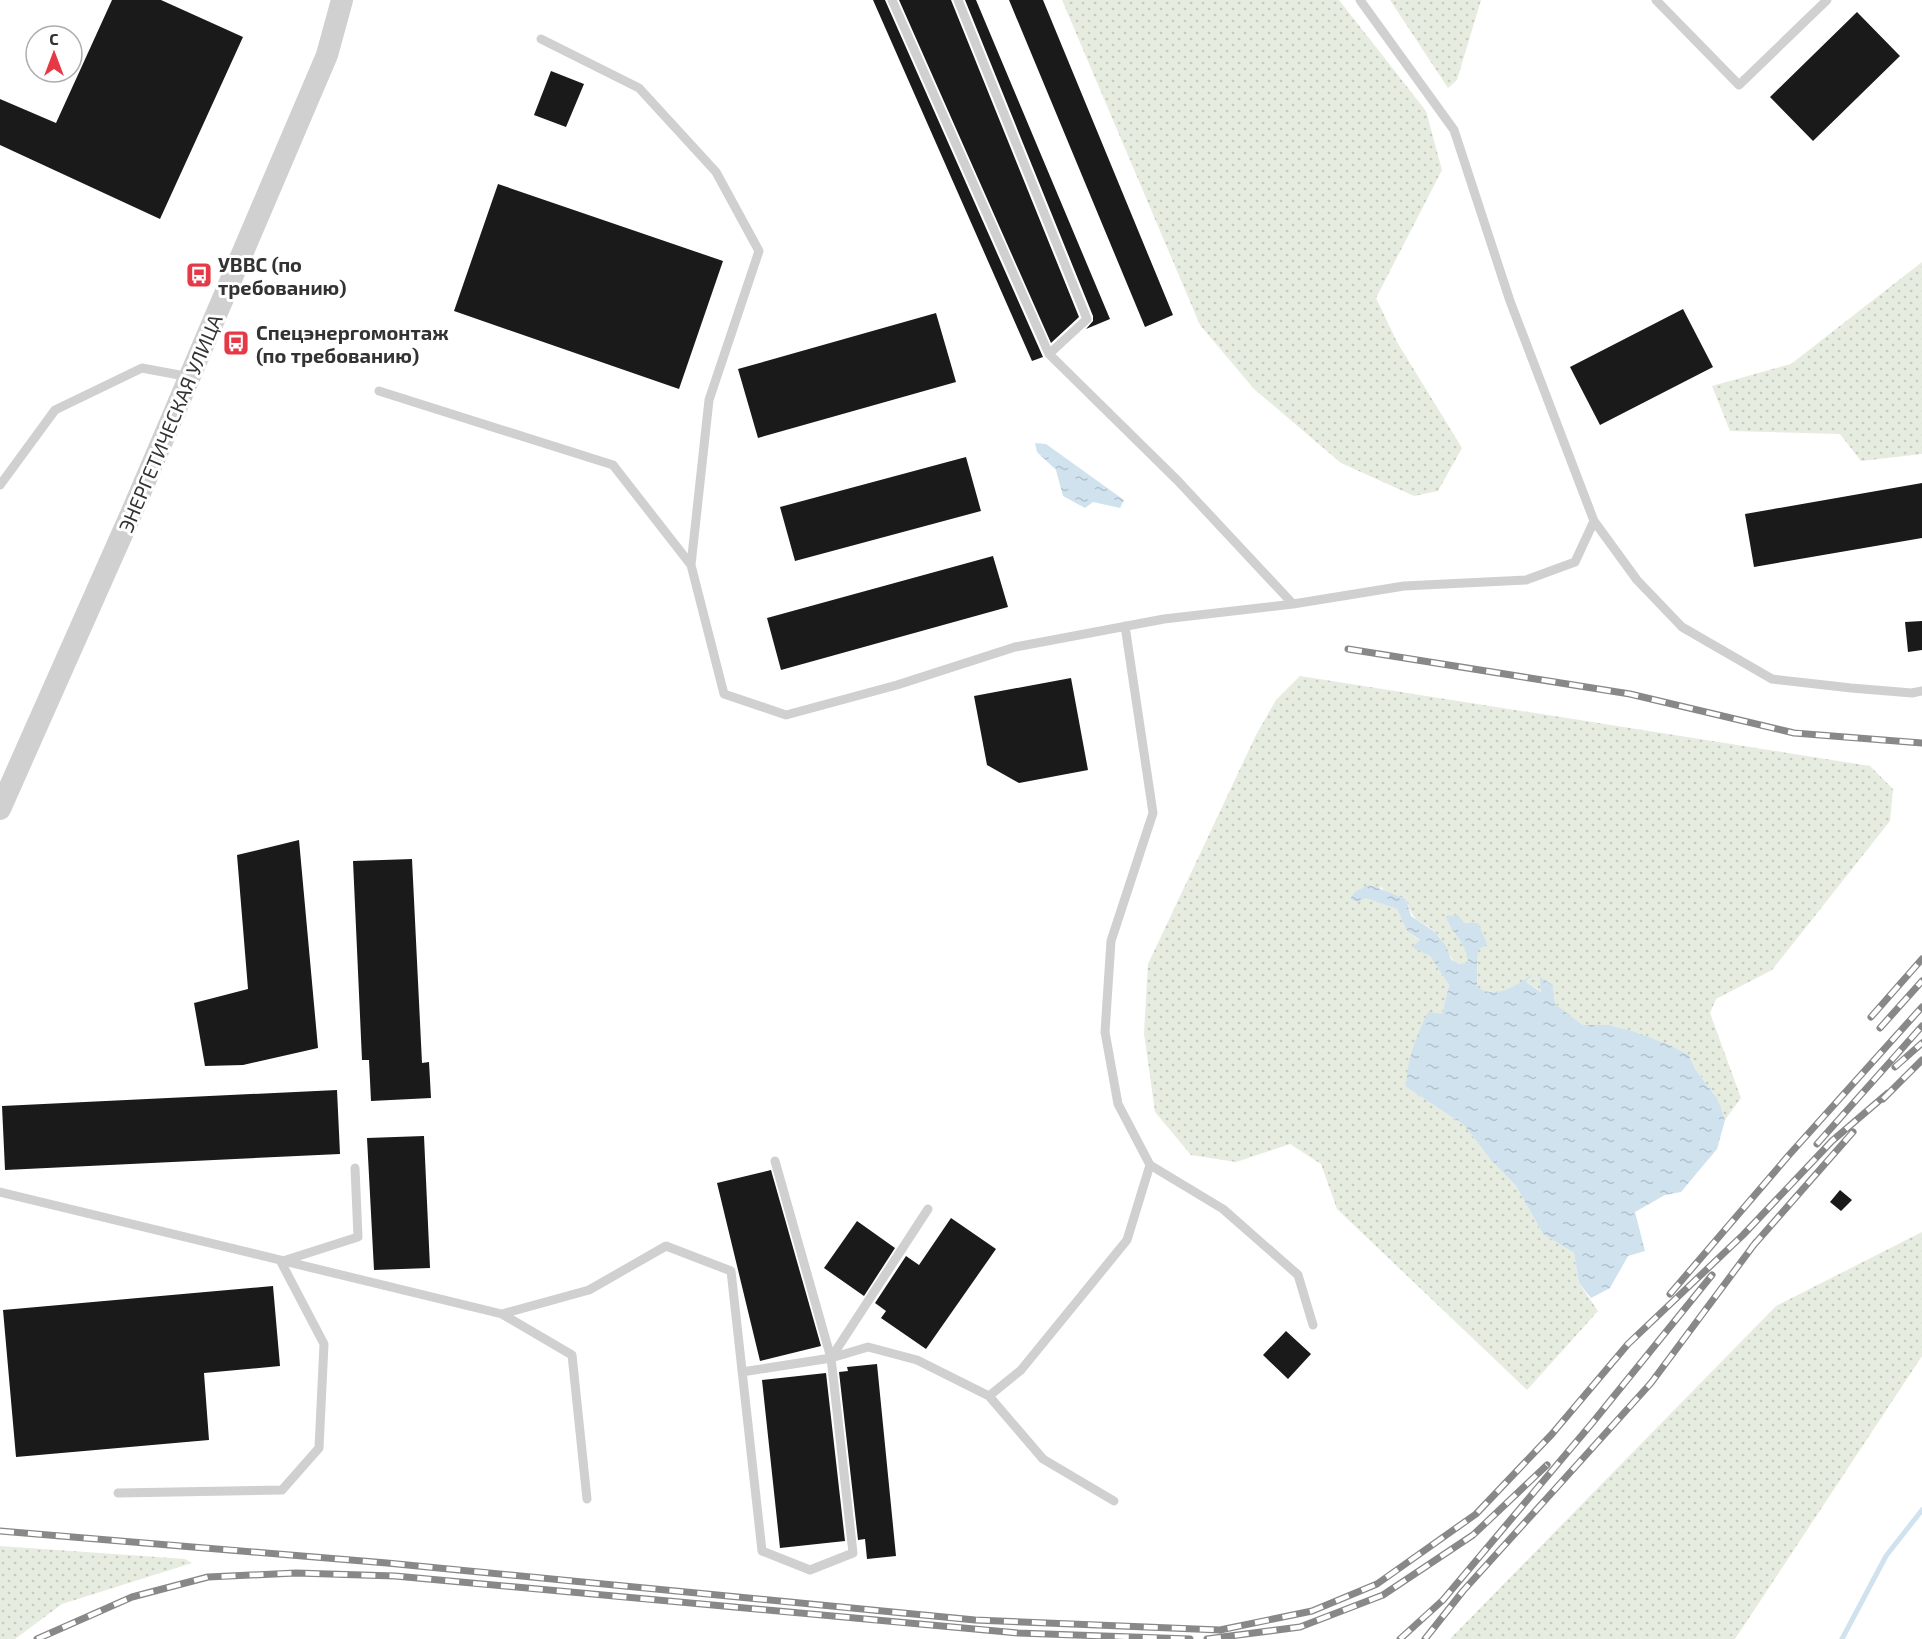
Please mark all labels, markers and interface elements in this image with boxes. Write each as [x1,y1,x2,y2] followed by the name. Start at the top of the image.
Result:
[24,24,84,84] north arrow
[49,29,59,48] text: С
[218,252,347,299] place label: УВВС (по требованию)
[184,260,214,290] bus stop icon: УВВС (по требованию)
[113,310,227,536] street label: ЭНЕРГЕТИЧЕСКАЯ УЛИЦА
[256,320,449,367] place label: Спецэнергомонтаж (по требованию)
[221,328,251,358] bus stop icon: Спецэнергомонтаж (по требованию)

